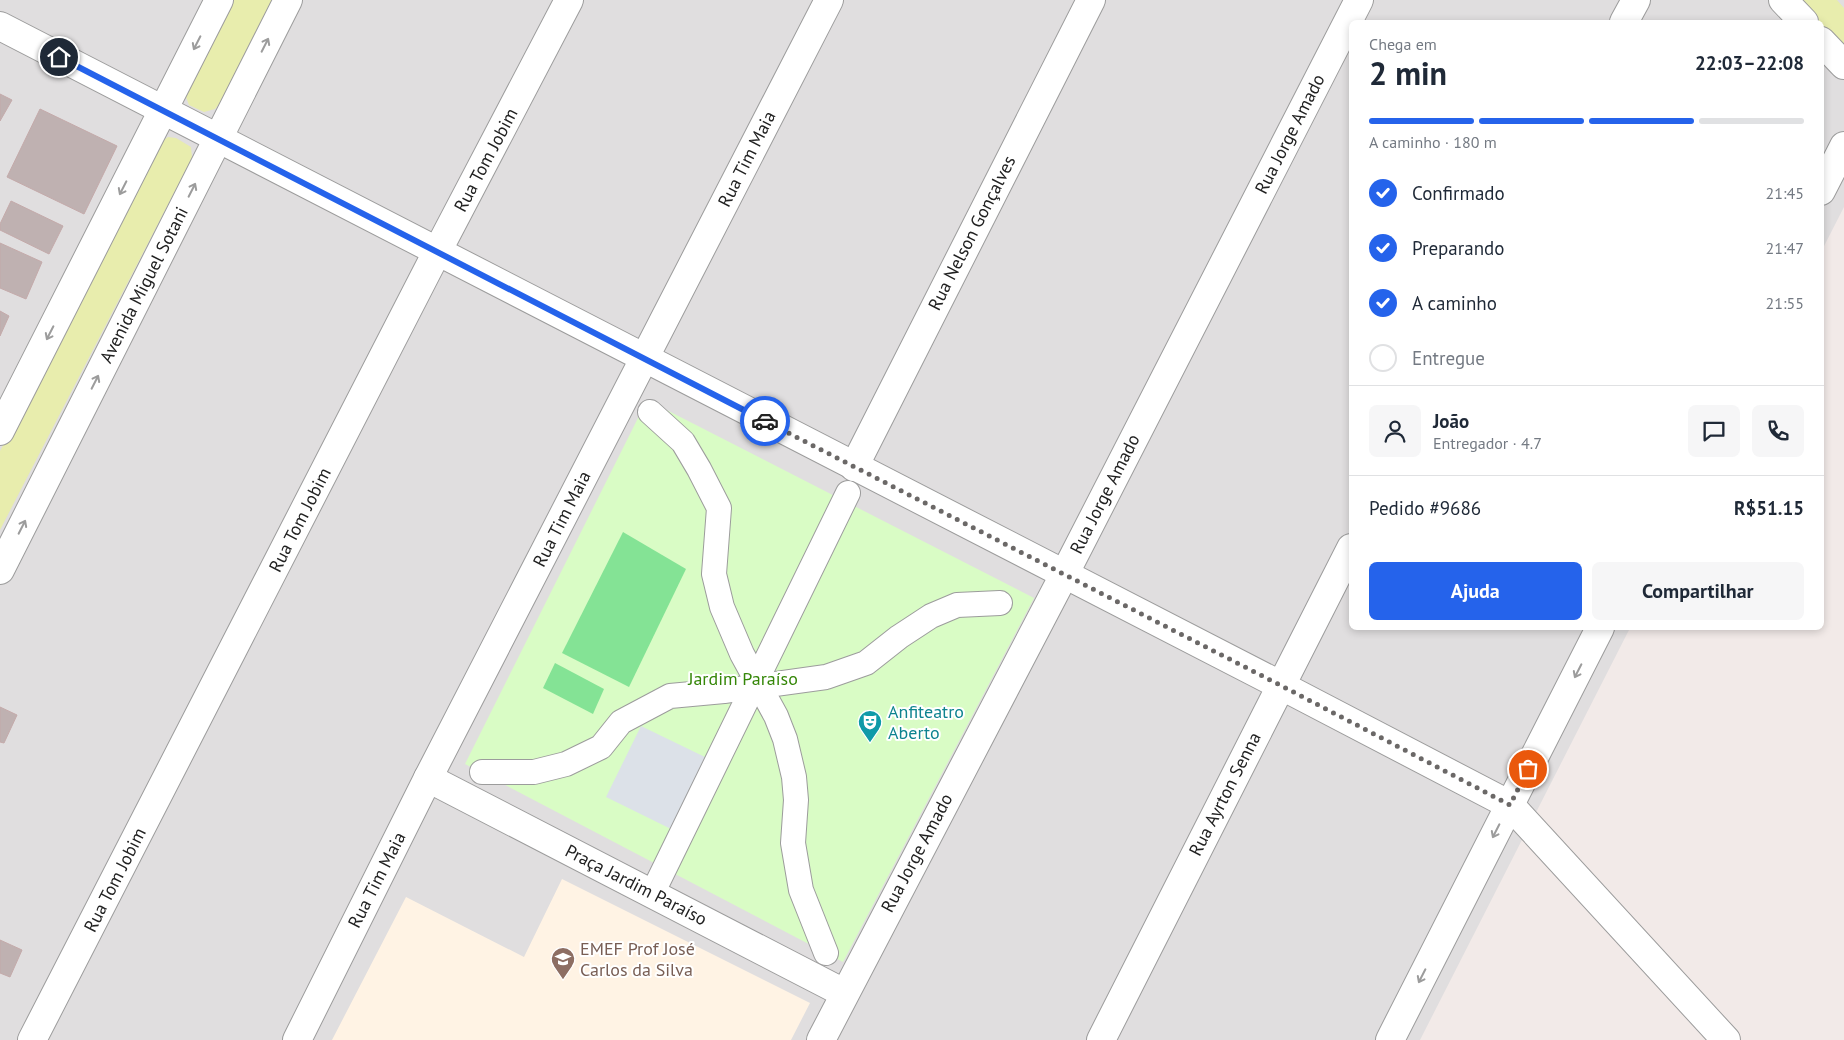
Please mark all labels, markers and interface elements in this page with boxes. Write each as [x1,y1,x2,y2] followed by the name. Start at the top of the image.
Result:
[1369,34,1437,54] text: Chega em
[38,36,80,78] pin
[192,36,202,51] one-way arrow
[261,38,270,53] one-way arrow
[45,43,73,71] icon: home
[1695,51,1804,75] text: 22:03–22:08
[1369,52,1447,94] text: 2 min
[1249,70,1330,198] street label: Rua Jorge Amado
[449,104,523,216] street label: Rua Tom Jobim
[713,107,781,211] street label: Rua Tim Maia
[1369,132,1497,152] text: A caminho · 180 m
[923,152,1020,314] street label: Rua Nelson Gonçalves
[1369,179,1397,207] icon: check
[118,180,127,195] one-way arrow
[1412,181,1505,205] text: Confirmado
[188,183,197,198] one-way arrow
[1766,183,1804,203] text: 21:45
[94,203,193,367] street label: Avenida Miguel Sotani
[1369,234,1397,262] icon: check
[1412,236,1504,260] text: Preparando
[1766,238,1804,258] text: 21:47
[1369,289,1397,317] icon: check
[1412,291,1497,315] text: A caminho
[1766,293,1804,313] text: 21:55
[45,325,54,340] one-way arrow
[1412,346,1485,370] text: Entregue
[91,375,100,390] one-way arrow
[740,396,790,446] courier
[1369,405,1421,457] button: person
[1688,405,1740,457] button: chat
[1752,405,1804,457] button: phone
[751,407,779,435] icon: car
[1433,409,1469,433] text: João
[1064,430,1145,558] street label: Rua Jorge Amado
[1433,433,1542,453] text: Entregador · 4.7
[263,464,336,576] street label: Rua Tom Jobim
[528,467,596,571] street label: Rua Tim Maia
[1369,496,1481,520] text: Pedido #9686
[1734,496,1804,520] text: R$51.15
[18,520,27,535] one-way arrow
[1369,562,1582,620] button: Ajuda
[1592,562,1804,620] button: Compartilhar
[1573,663,1582,678] one-way arrow
[687,667,798,690] park label: Jardim Paraíso
[888,700,964,744] place label: Anfiteatro Aberto
[857,709,883,743] theatre icon: Anfiteatro Aberto
[1183,728,1266,860] street label: Rua Ayrton Senna
[1507,748,1549,790] pin
[1514,755,1542,783] icon: bag
[876,789,958,916] street label: Rua Jorge Amado
[78,824,151,936] street label: Rua Tom Jobim
[1491,824,1501,839] one-way arrow
[343,828,411,932] street label: Rua Tim Maia
[562,839,711,930] street label: Praça Jardim Paraíso
[580,937,695,981] place label: EMEF Prof José Carlos da Silva
[550,946,576,980] school or university icon: EMEF Prof José Carlos da Silva
[1417,968,1426,983] one-way arrow

